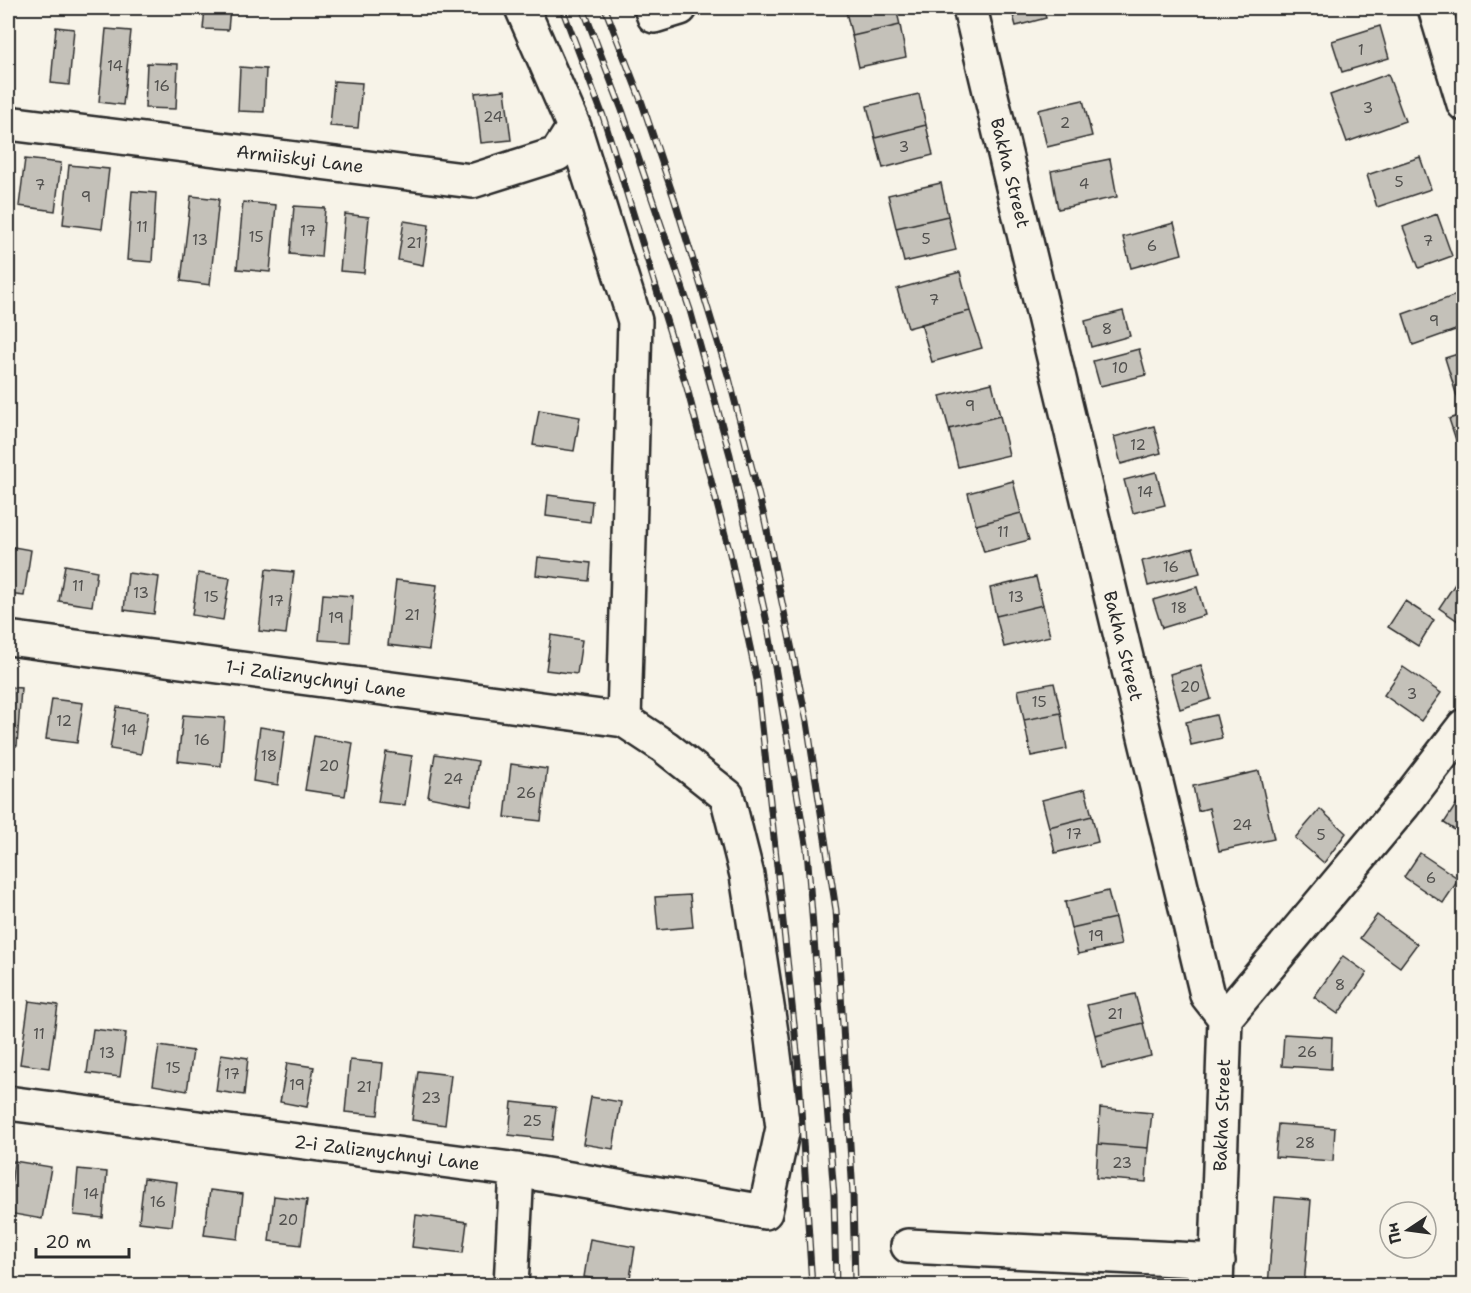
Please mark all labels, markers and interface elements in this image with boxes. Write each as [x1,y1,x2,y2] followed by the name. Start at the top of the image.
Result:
[1358,40,1364,60] house number: 1
[107,56,123,76] house number: 14
[154,76,170,96] house number: 16
[1363,98,1373,118] house number: 3
[483,107,503,127] house number: 24
[1060,113,1070,133] house number: 2
[985,115,1035,231] street label: Bakha Street
[899,137,909,157] house number: 3
[235,139,365,179] street label: Armiiskyi Lane
[1394,172,1404,192] house number: 5
[1079,174,1089,194] house number: 4
[35,175,45,195] house number: 7
[81,187,91,207] house number: 9
[136,217,148,237] house number: 11
[300,221,316,241] house number: 17
[248,227,264,247] house number: 15
[921,229,931,249] house number: 5
[192,230,208,250] house number: 13
[1423,231,1433,251] house number: 7
[406,233,422,253] house number: 21
[1147,236,1157,256] house number: 6
[929,290,939,310] house number: 7
[1429,311,1439,331] house number: 9
[1102,319,1112,339] house number: 8
[1112,358,1128,378] house number: 10
[965,396,975,416] house number: 9
[1130,435,1146,455] house number: 12
[1137,482,1153,502] house number: 14
[997,522,1009,542] house number: 11
[1163,557,1179,577] house number: 16
[72,576,84,596] house number: 11
[133,583,149,603] house number: 13
[203,587,219,607] house number: 15
[1008,587,1024,607] house number: 13
[1098,588,1148,704] street label: Bakha Street
[268,591,284,611] house number: 17
[1171,598,1187,618] house number: 18
[404,605,420,625] house number: 21
[328,608,344,628] house number: 19
[224,654,408,704] street label: 1-i Zaliznychnyi Lane
[1180,677,1200,697] house number: 20
[1407,684,1417,704] house number: 3
[1031,692,1047,712] house number: 15
[56,711,72,731] house number: 12
[121,720,137,740] house number: 14
[194,730,210,750] house number: 16
[261,746,277,766] house number: 18
[319,756,339,776] house number: 20
[443,769,463,789] house number: 24
[516,783,536,803] house number: 26
[1232,815,1252,835] house number: 24
[1066,824,1082,844] house number: 17
[1316,825,1326,845] house number: 5
[1426,868,1436,888] house number: 6
[1088,926,1104,946] house number: 19
[1335,975,1345,995] house number: 8
[1107,1004,1123,1024] house number: 21
[33,1024,45,1044] house number: 11
[1297,1042,1317,1062] house number: 26
[99,1043,115,1063] house number: 13
[165,1058,181,1078] house number: 15
[1208,1058,1236,1172] street label: Bakha Street
[224,1064,240,1084] house number: 17
[289,1075,305,1095] house number: 19
[356,1077,372,1097] house number: 21
[421,1088,441,1108] house number: 23
[522,1111,542,1131] house number: 25
[293,1130,481,1176] street label: 2-i Zaliznychnyi Lane
[1295,1133,1315,1153] house number: 28
[1112,1153,1132,1173] house number: 23
[83,1184,99,1204] house number: 14
[150,1192,166,1212] house number: 16
[1378,1200,1438,1260] north arrow
[278,1210,298,1230] house number: 20
[36,1221,129,1259] scale bar
[1381,1221,1406,1246] text: Пн
[45,1230,91,1254] text: 20 m

